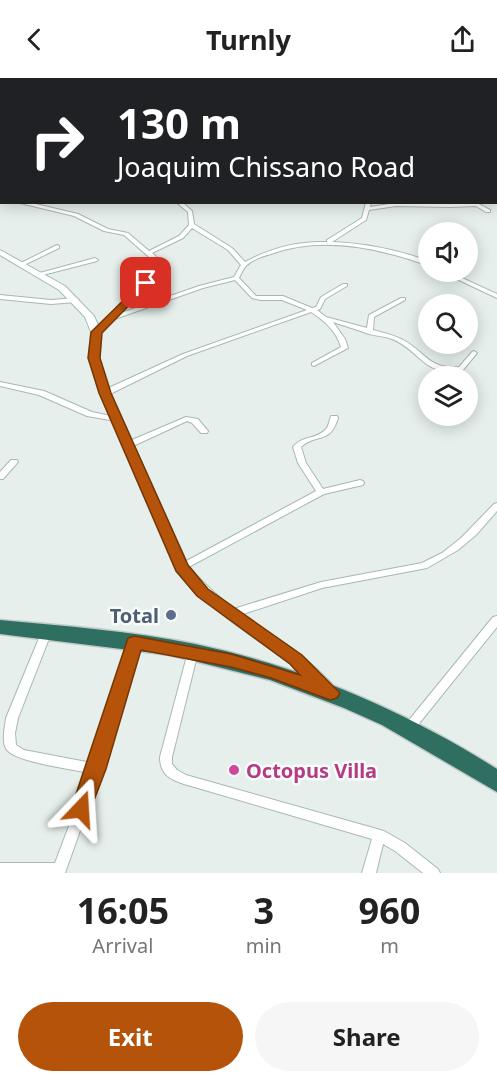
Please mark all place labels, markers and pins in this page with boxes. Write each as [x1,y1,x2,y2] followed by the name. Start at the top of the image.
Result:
[120,257,171,308] pin
[110,602,159,629] place label: Total
[164,608,178,622] marker: Total
[246,757,377,784] place label: Octopus Villa
[227,763,241,777] marker: Octopus Villa

